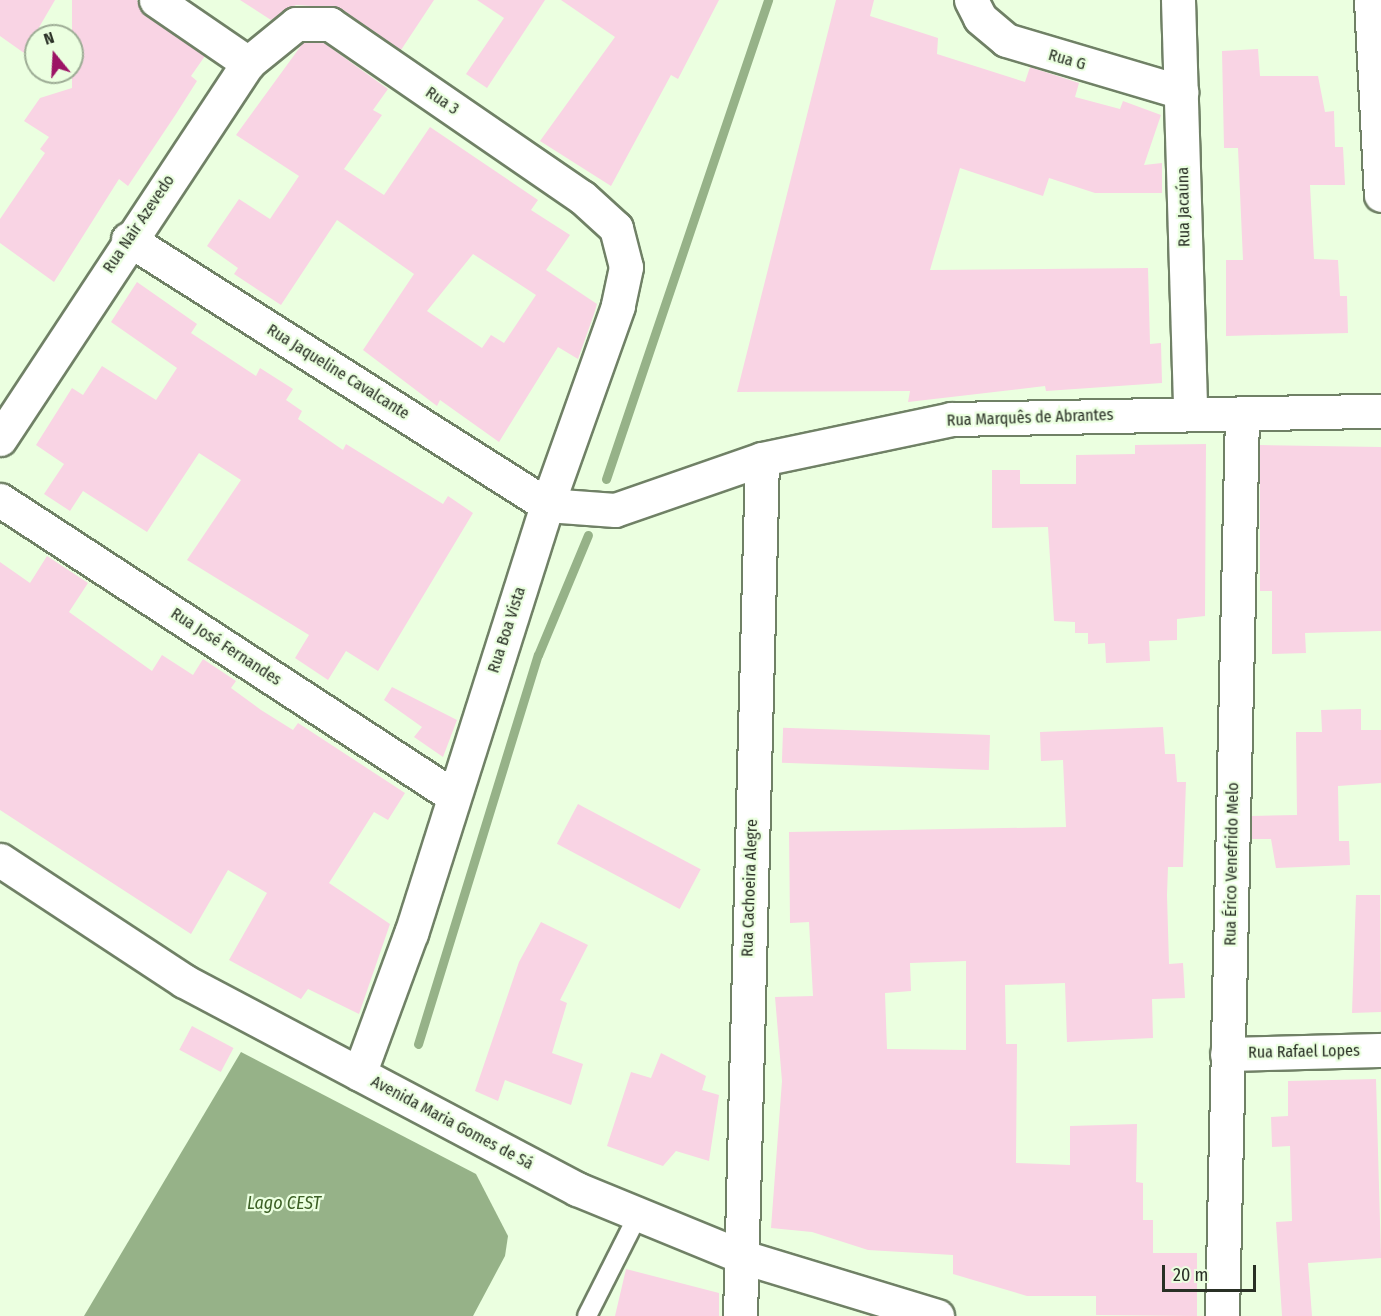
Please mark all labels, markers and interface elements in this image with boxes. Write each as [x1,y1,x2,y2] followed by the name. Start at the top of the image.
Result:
[24,24,84,84] north arrow
[41,28,56,49] text: N
[1046,46,1088,74] street label: Rua G
[422,83,462,119] street label: Rua 3
[1174,167,1194,247] street label: Rua Jacaúna
[99,171,179,277] street label: Rua Nair Azevedo
[263,320,413,424] street label: Rua Jaqueline Cavalcante
[946,405,1114,431] street label: Rua Marquês de Abrantes
[484,585,530,675] street label: Rua Boa Vista
[167,604,285,690] street label: Rua José Fernandes
[1221,782,1243,946] street label: Rua Érico Venefrido Melo
[738,819,762,957] street label: Rua Cachoeira Alegre
[1248,1041,1360,1063] street label: Rua Rafael Lopes
[368,1072,536,1174] street label: Avenida Maria Gomes de Sá
[247,1192,321,1214] water label: Lago CEST
[1165,1253,1260,1291] scale bar
[1173,1264,1208,1286] text: 20 m

